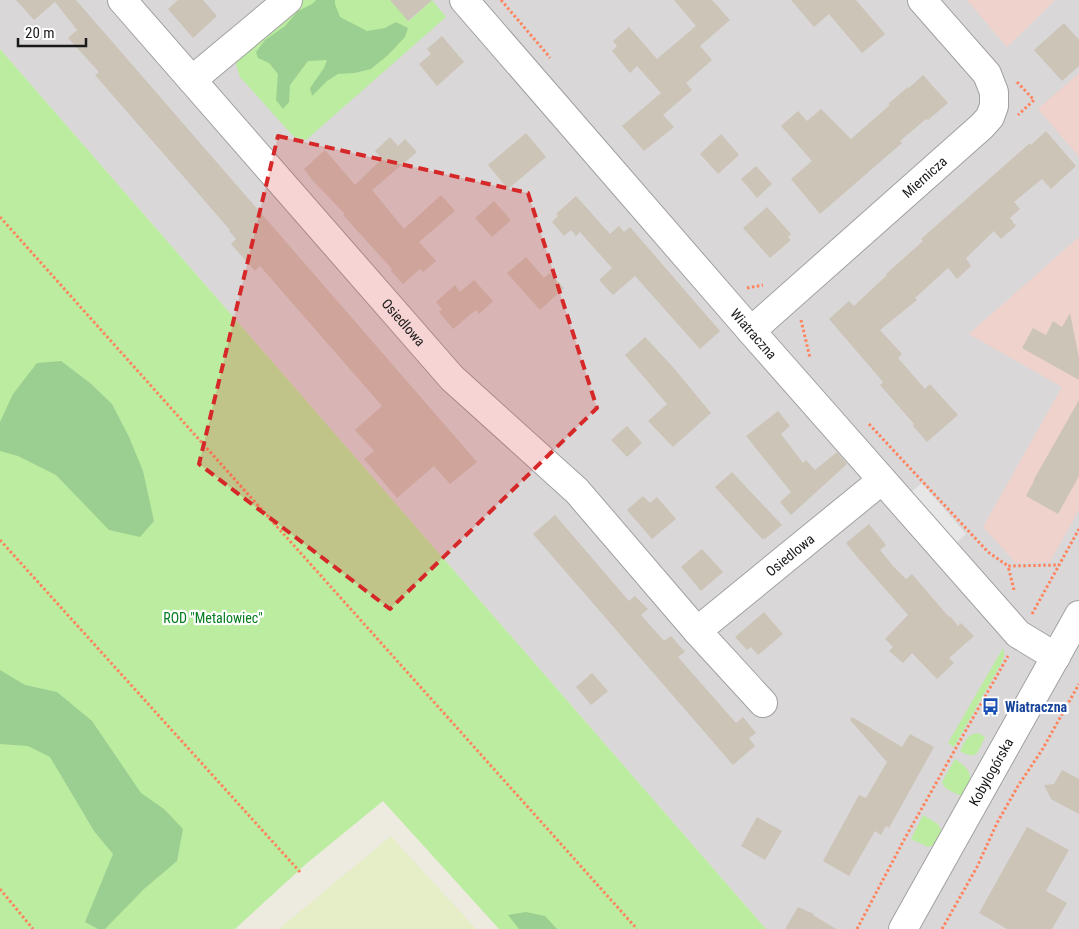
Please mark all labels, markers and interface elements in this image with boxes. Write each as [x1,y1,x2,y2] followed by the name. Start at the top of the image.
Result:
[18,15,85,47] scale bar
[25,24,55,42] text: 20 m
[899,153,950,201] street label: Miernicza
[379,295,428,349] street label: Osiedlowa
[727,305,780,362] street label: Wiatraczna
[763,531,817,580] street label: Osiedlowa
[163,610,263,626] park label: ROD "Metalowiec"
[981,697,1001,717] bus stop icon: Wiatraczna
[1005,699,1068,715] place label: Wiatraczna
[966,735,1016,809] street label: Kobylogórska

